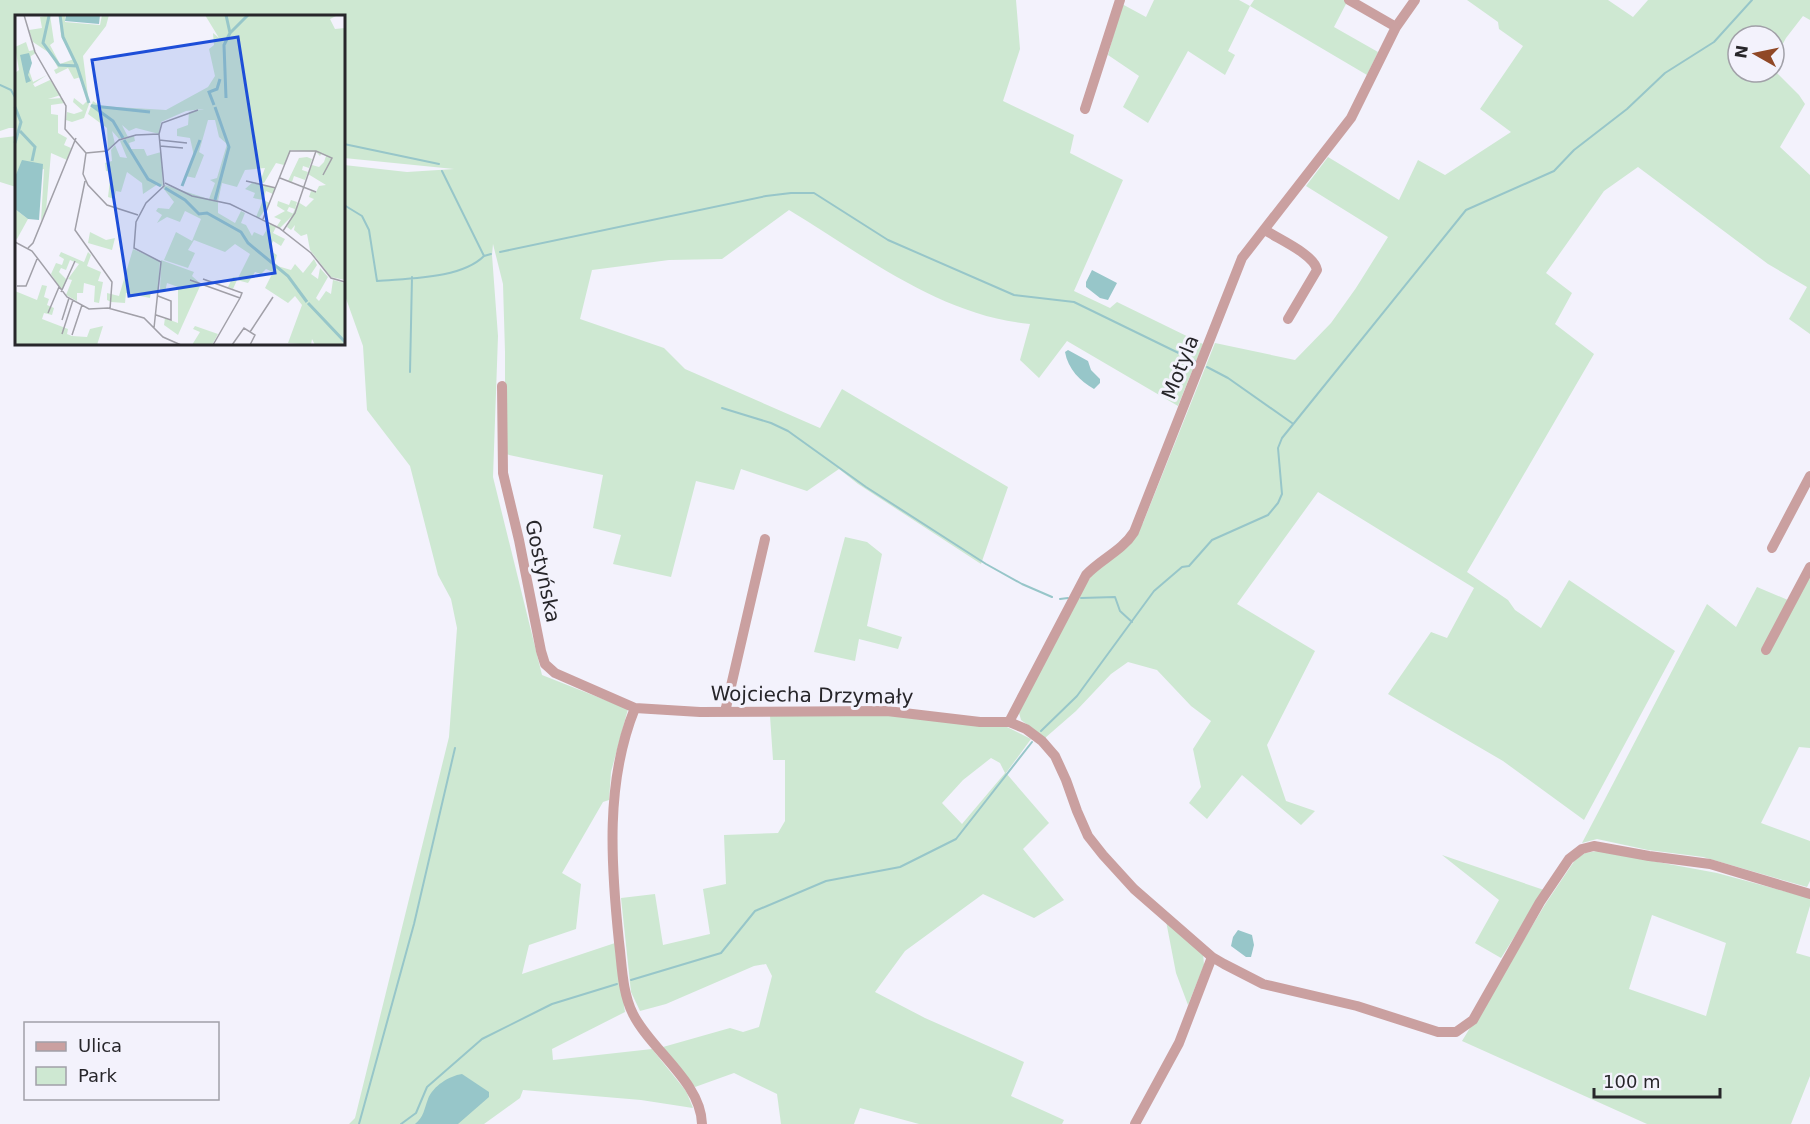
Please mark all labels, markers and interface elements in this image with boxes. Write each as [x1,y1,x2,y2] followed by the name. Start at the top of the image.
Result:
[15,15,345,345] inset map
[1726,24,1786,84] north arrow
[1731,44,1752,60] text: N
[1156,331,1204,403] street label: Motyla
[520,517,566,625] street label: Gostyńska
[710,681,914,709] street label: Wojciecha Drzymały
[24,1022,219,1100] legend
[78,1035,122,1056] text: Ulica
[1594,1061,1720,1099] scale bar
[78,1065,117,1086] text: Park
[1603,1071,1661,1092] text: 100 m

